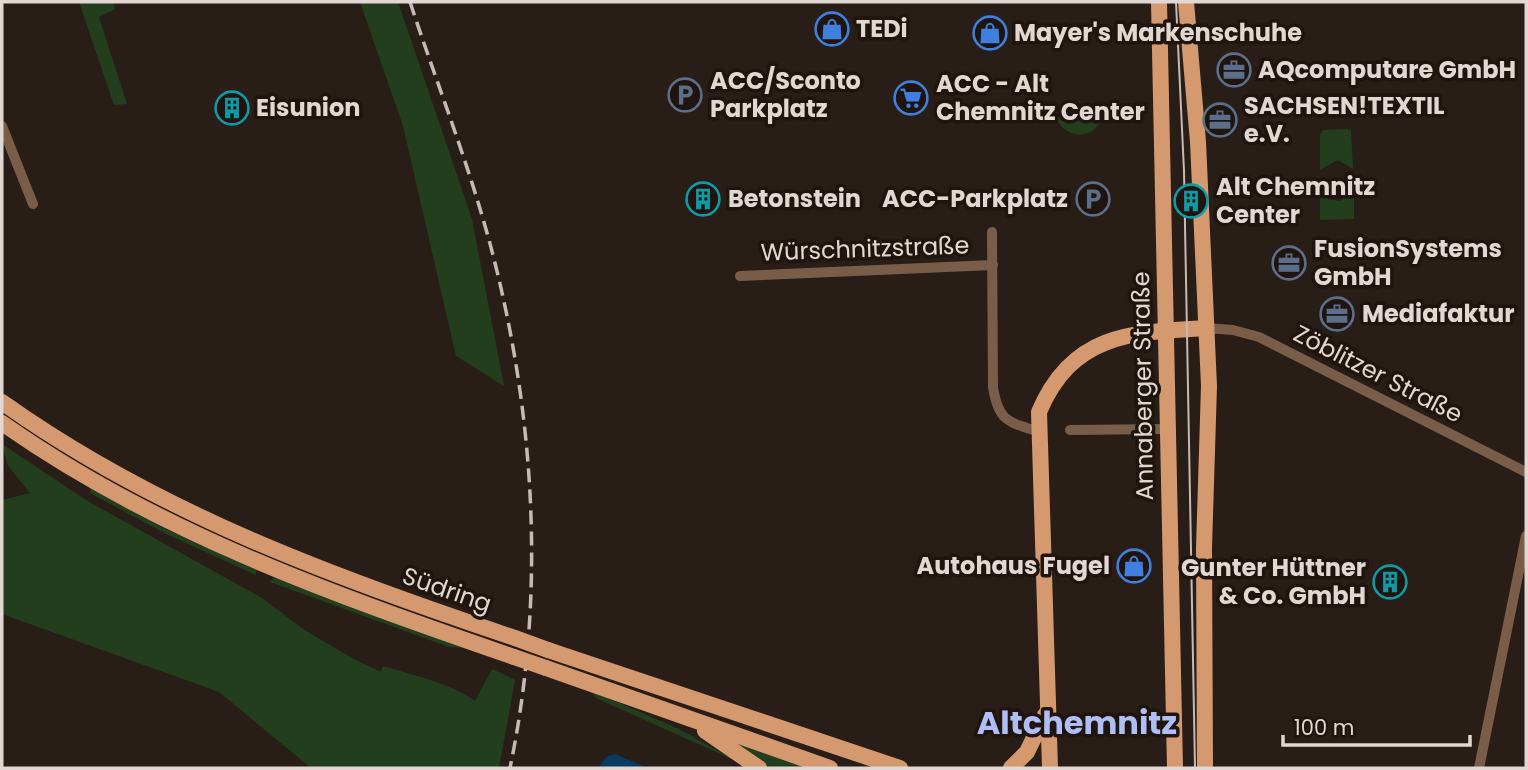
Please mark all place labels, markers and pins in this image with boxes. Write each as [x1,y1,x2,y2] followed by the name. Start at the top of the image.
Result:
[813,10,851,48] shop icon: TEDi
[856,12,908,45] place label: TEDi
[971,14,1009,52] shop icon: Mayer's Markenschuhe
[1014,16,1302,49] place label: Mayer's Markenschuhe
[1215,51,1253,89] office icon: AQcomputare GmbH
[1258,53,1516,86] place label: AQcomputare GmbH
[710,64,861,125] place label: ACC/Sconto Parkplatz
[936,67,1145,128] place label: ACC - Alt Chemnitz Center
[666,76,704,114] parking icon: ACC/Sconto Parkplatz
[892,79,930,117] supermarket icon: ACC - Alt Chemnitz Center
[213,89,251,127] building icon: Eisunion
[1244,89,1445,150] place label: SACHSEN!TEXTIL e.V.
[256,91,360,124] place label: Eisunion
[1201,101,1239,139] office icon: SACHSEN!TEXTIL e.V.
[1216,170,1375,231] place label: Alt Chemnitz Center
[684,180,722,218] building icon: Betonstein
[1074,180,1112,218] parking icon: ACC-Parkplatz
[728,182,861,215] place label: Betonstein
[882,182,1068,215] place label: ACC-Parkplatz
[1172,182,1210,220] building icon: Alt Chemnitz Center
[1314,232,1502,293] place label: FusionSystems GmbH
[1270,244,1308,282] office icon: FusionSystems GmbH
[1318,295,1356,333] office icon: Mediafaktur
[1362,297,1514,330] place label: Mediafaktur
[1115,547,1153,585] shop icon: Autohaus Fugel
[917,549,1110,582] place label: Autohaus Fugel
[1181,551,1366,612] place label: Gunter Hüttner & Co. GmbH
[1371,563,1409,601] building icon: Gunter Hüttner & Co. GmbH

